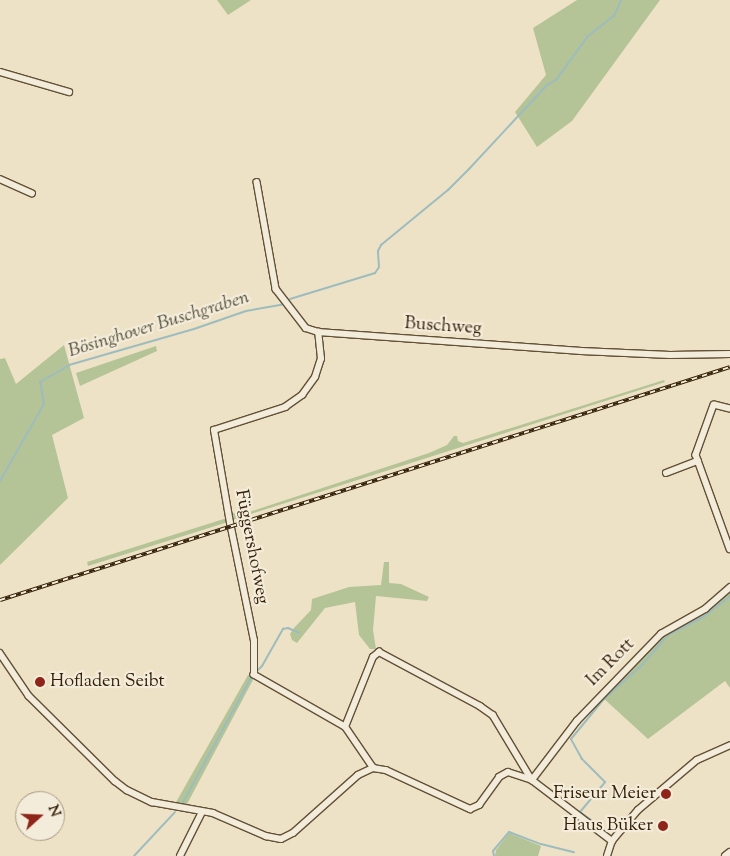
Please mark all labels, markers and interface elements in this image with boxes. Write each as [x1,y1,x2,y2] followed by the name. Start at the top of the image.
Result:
[66,287,252,363] water label: Bösinghover Buschgraben
[404,314,482,340] street label: Buschweg
[229,488,273,606] street label: Függershofweg
[582,634,640,692] street label: Im Rott
[50,671,165,693] place label: Hofladen Seibt
[34,676,46,688] marker: Hofladen Seibt
[553,783,656,805] place label: Friseur Meier
[660,788,672,800] marker: Friseur Meier
[15,791,65,841] north arrow
[42,803,64,820] text: N
[563,815,653,837] place label: Haus Büker
[657,820,669,832] marker: Haus Büker

